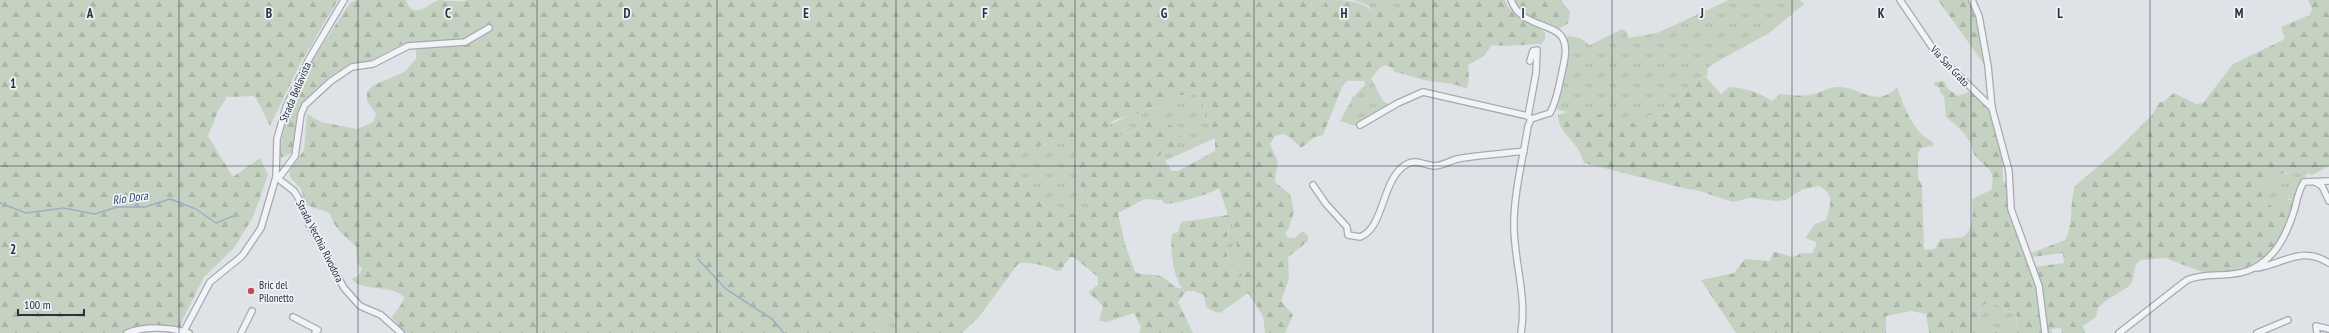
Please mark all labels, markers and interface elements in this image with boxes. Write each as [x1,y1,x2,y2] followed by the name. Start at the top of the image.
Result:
[86,5,94,22] text: A
[266,5,272,22] text: B
[445,5,451,22] text: C
[624,5,631,22] text: D
[803,5,809,22] text: E
[982,5,988,22] text: F
[1161,5,1168,22] text: G
[1341,5,1348,22] text: H
[1521,5,1525,22] text: I
[1699,5,1704,22] text: J
[1878,5,1885,22] text: K
[2057,5,2063,22] text: L
[2235,5,2244,22] text: M
[1927,42,1973,90] street label: Via San Grato
[276,60,314,124] street label: Strada Bellavista
[10,75,16,92] text: 1
[111,187,150,207] water label: Rio Dora
[293,197,347,285] street label: Strada Vecchia Rivodora
[10,241,16,258] text: 2
[259,278,294,305] place label: Bric del Pilonetto
[246,286,256,296] marker: Bric del Pilonetto
[18,291,84,317] scale bar
[24,297,51,312] text: 100 m

